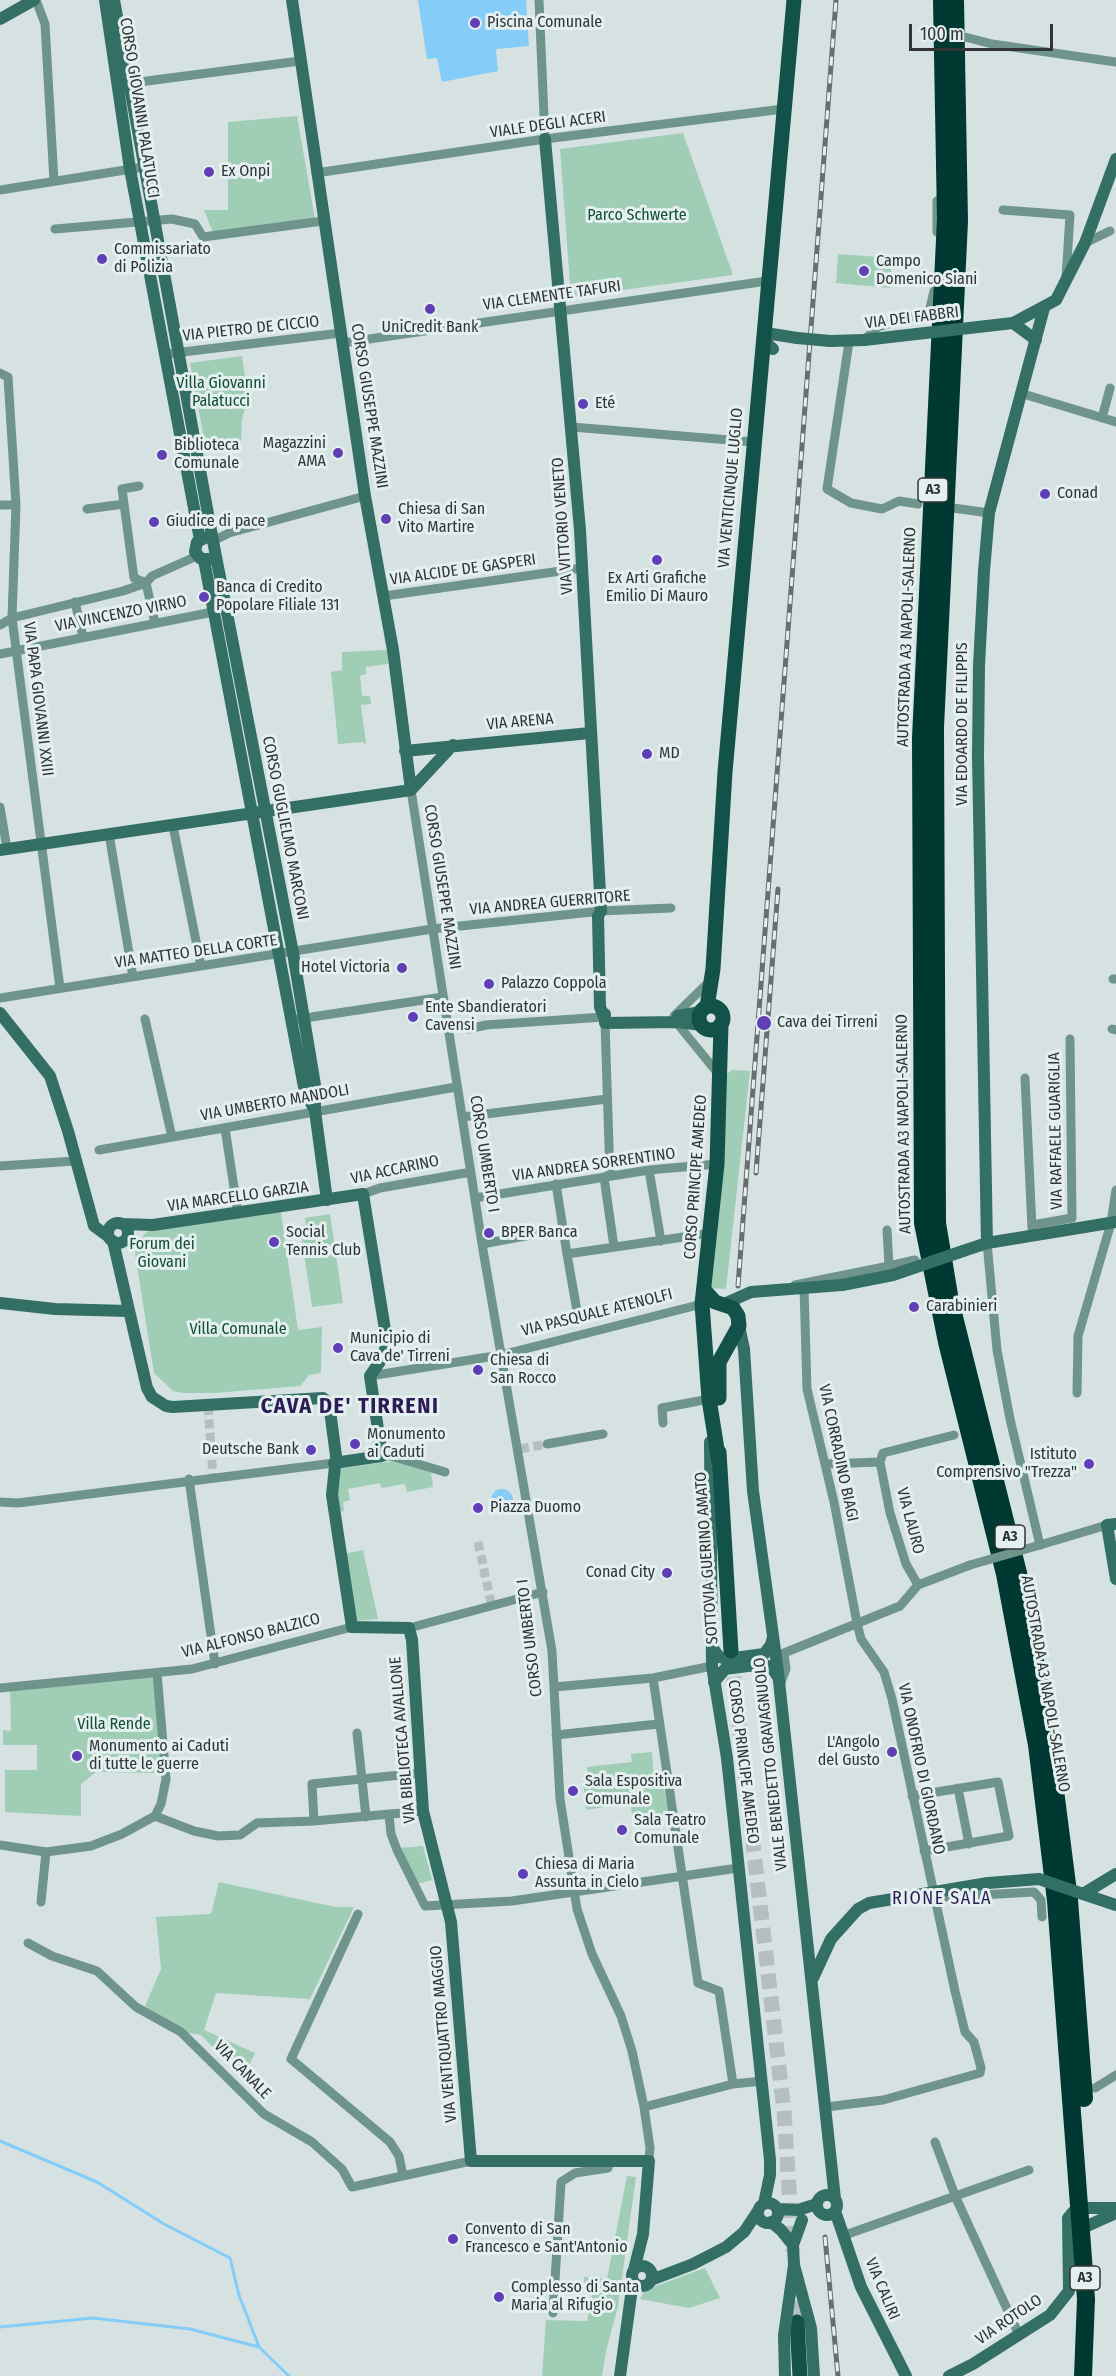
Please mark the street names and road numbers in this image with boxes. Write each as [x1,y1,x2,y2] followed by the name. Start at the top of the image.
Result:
[115,16,163,200] street label: CORSO GIOVANNI PALATUCCI
[489,107,607,143] street label: VIALE DEGLI ACERI
[482,277,622,315] street label: VIA CLEMENTE TAFURI
[864,303,960,333] street label: VIA DEI FABBRI
[182,312,320,346] street label: VIA PIETRO DE CICCIO
[346,322,392,490] street label: CORSO GIUSEPPE MAZZINI
[714,407,748,569] street label: VIA VENTICINQUE LUGLIO
[549,457,577,595] street label: VIA VITTORIO VENETO
[918,478,948,502] road number: A3
[894,527,920,747] street label: AUTOSTRADA A3 NAPOLI-SALERNO
[389,550,537,590] street label: VIA ALCIDE DE GASPERI
[54,592,188,636] street label: VIA VINCENZO VIRNO
[19,621,57,777] street label: VIA PAPA GIOVANNI XXIII
[953,642,973,806] street label: VIA EDOARDO DE FILIPPIS
[486,710,554,734] street label: VIA ARENA
[258,734,312,922] street label: CORSO GUGLIELMO MARCONI
[419,803,465,971] street label: CORSO GIUSEPPE MAZZINI
[469,886,631,920] street label: VIA ANDREA GUERRITORE
[114,931,278,973] street label: VIA MATTEO DELLA CORTE
[892,1014,916,1234] street label: AUTOSTRADA A3 NAPOLI-SALERNO
[1045,1052,1067,1210] street label: VIA RAFFAELE GUARIGLIA
[199,1080,351,1126] street label: VIA UMBERTO MANDOLI
[465,1094,503,1214] street label: CORSO UMBERTO I
[681,1094,711,1260] street label: CORSO PRINCIPE AMEDEO
[511,1144,677,1186] street label: VIA ANDREA SORRENTINO
[349,1151,441,1189] street label: VIA ACCARINO
[166,1178,310,1216] street label: VIA MARCELLO GARZIA
[520,1285,674,1341] street label: VIA PASQUALE ATENOLFI
[814,1383,862,1523] street label: VIA CORRADINO BIAGI
[691,1471,723,1645] street label: SOTTOVIA GUERINO AMATO
[892,1486,928,1556] street label: VIA LAURO
[995,1525,1025,1549] road number: A3
[1016,1574,1074,1794] street label: AUTOSTRADA A3 NAPOLI-SALERNO
[513,1578,547,1698] street label: CORSO UMBERTO I
[180,1610,322,1662] street label: VIA ALFONSO BALZICO
[386,1656,420,1824] street label: VIA BIBLIOTECA AVALLONE
[750,1656,792,1872] street label: VIALE BENEDETTO GRAVAGNUOLO
[723,1679,763,1845] street label: CORSO PRINCIPE AMEDEO
[893,1682,949,1856] street label: VIA ONOFRIO DI GIORDANO
[427,1945,461,2123] street label: VIA VENTIQUATTRO MAGGIO
[209,2037,275,2103] street label: VIA CANALE
[860,2255,904,2323] street label: VIA CALIRI
[1070,2266,1100,2290] road number: A3
[972,2291,1046,2349] street label: VIA ROTOLO

